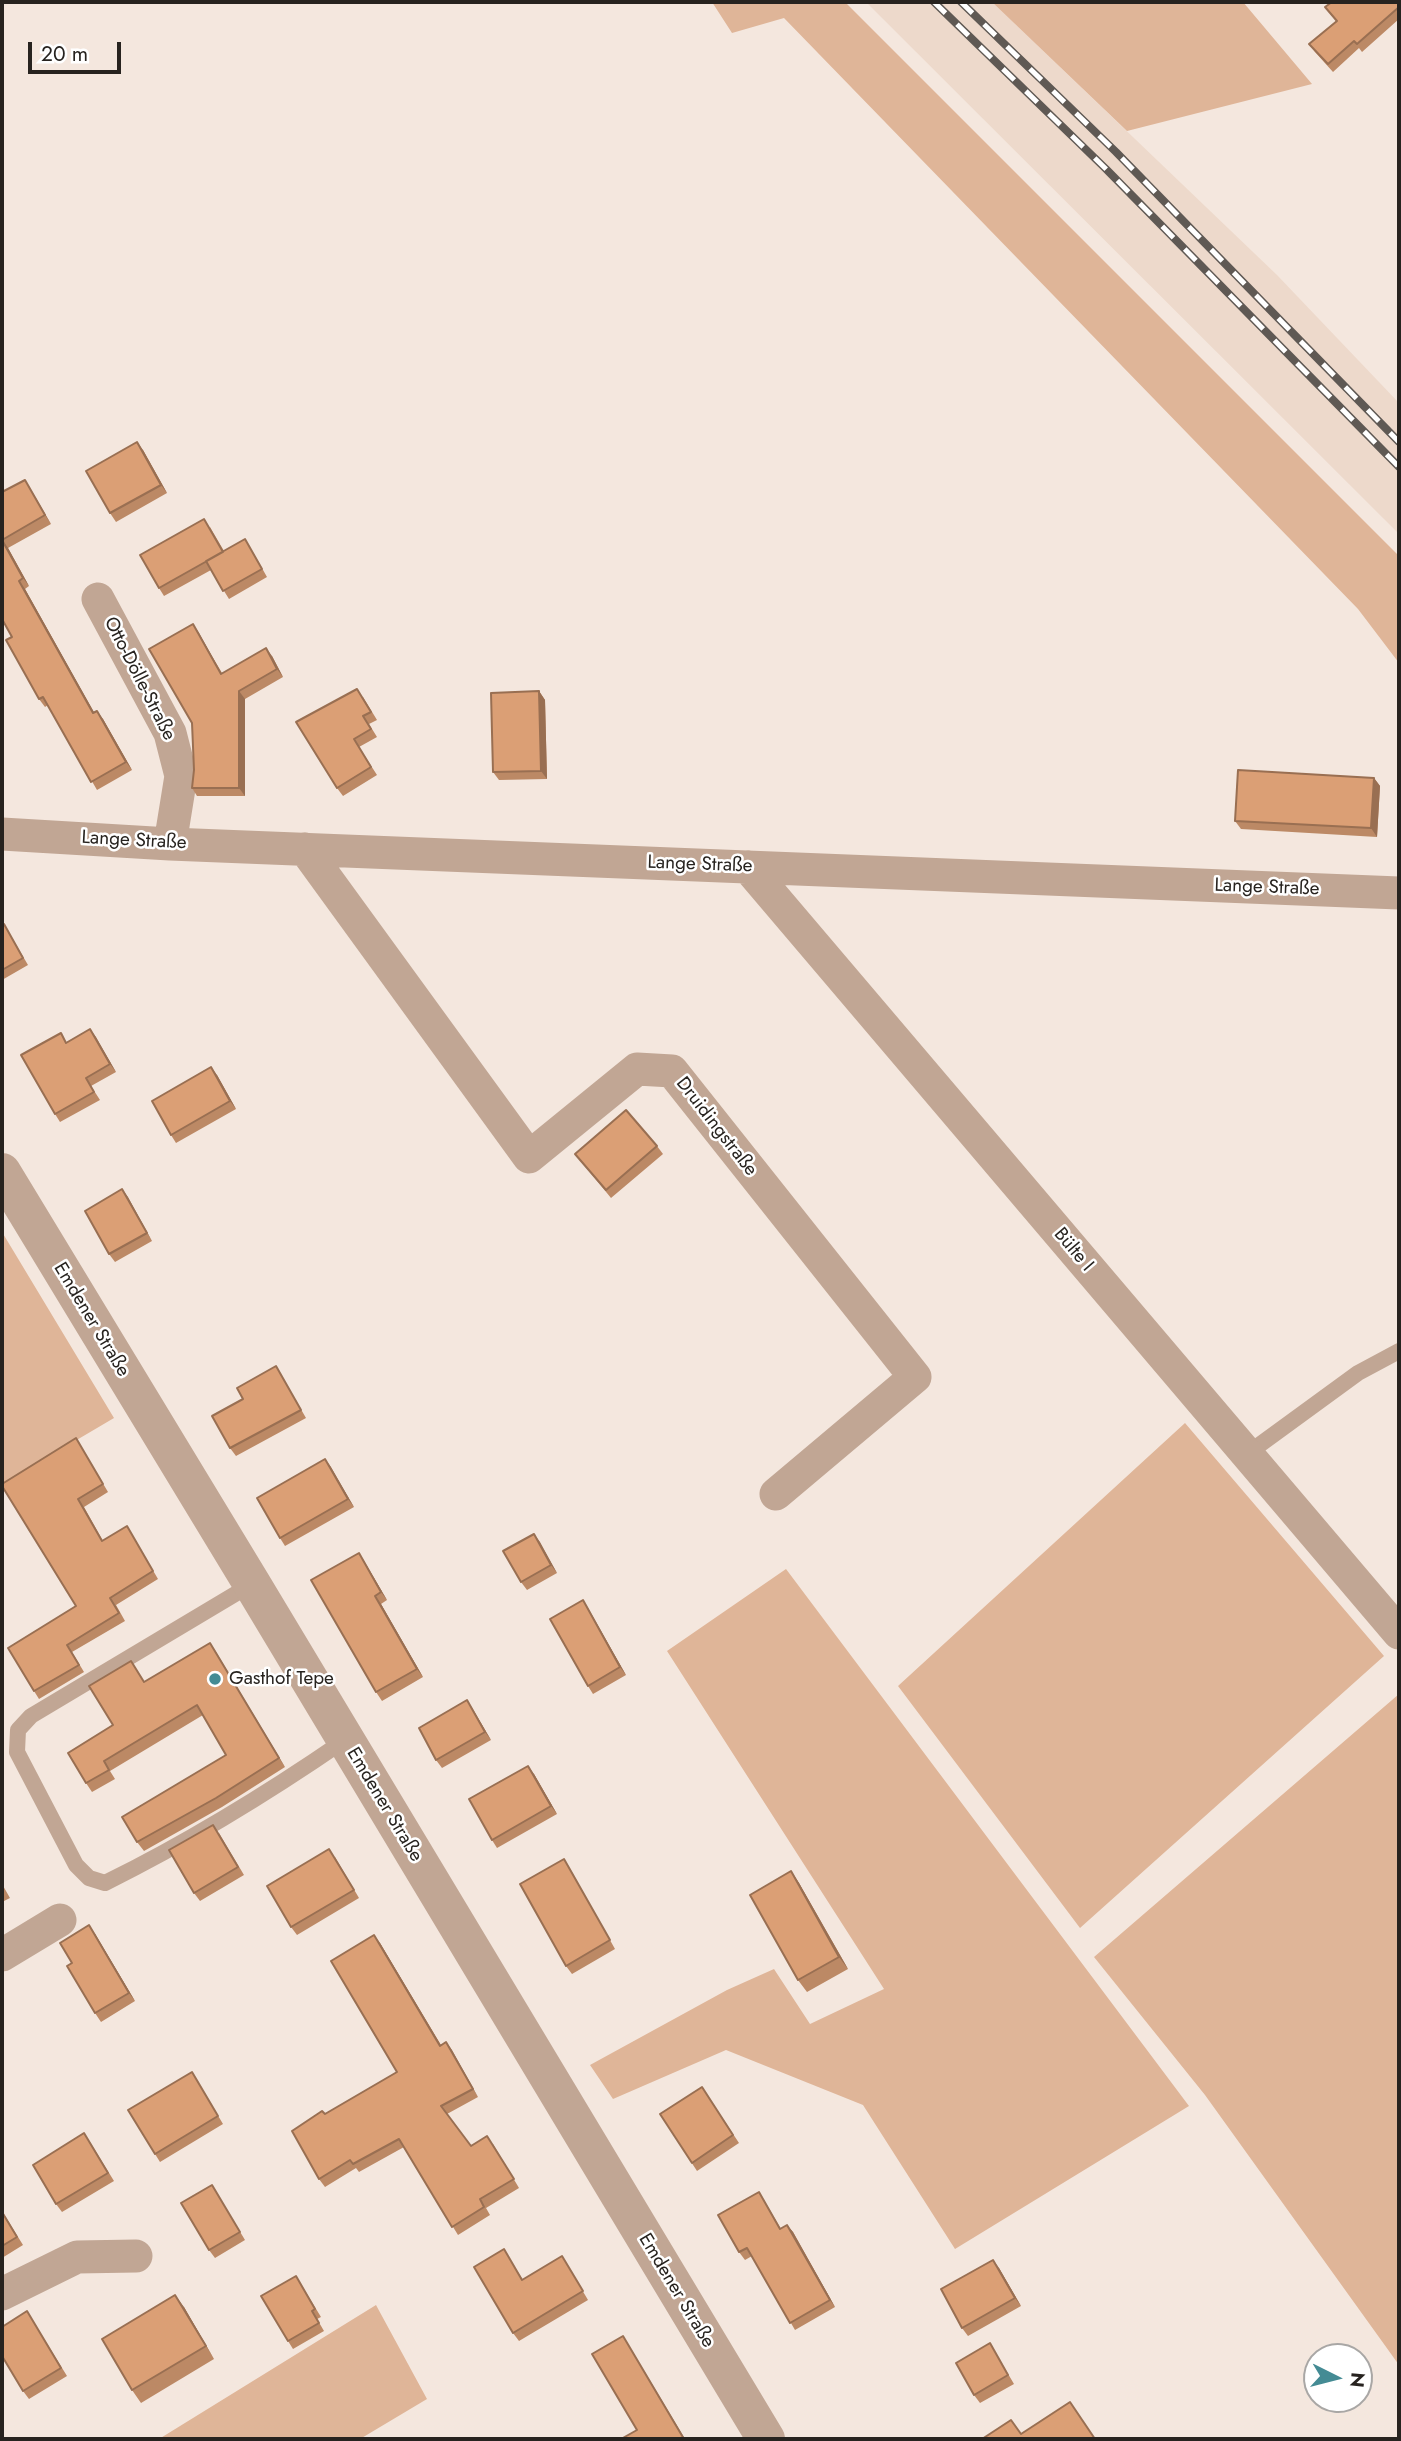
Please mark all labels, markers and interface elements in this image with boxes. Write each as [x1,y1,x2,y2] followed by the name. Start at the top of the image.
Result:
[32,28,124,72] scale bar
[41,39,88,69] text: 20 m
[98,613,180,745] street label: Otto-Dölle-Straße
[81,827,187,855] street label: Lange Straße
[647,852,753,878] street label: Lange Straße
[1214,875,1320,901] street label: Lange Straße
[670,1073,762,1181] street label: Druidingstraße
[1048,1224,1098,1276] street label: Bülte I
[48,1259,134,1381] street label: Emdener Straße
[229,1668,334,1690] place label: Gasthof Tepe
[207,1671,223,1687] marker: Gasthof Tepe
[341,1744,427,1866] street label: Emdener Straße
[633,2230,719,2352] street label: Emdener Straße
[1303,2343,1373,2413] north arrow
[1343,2371,1372,2389] text: N

